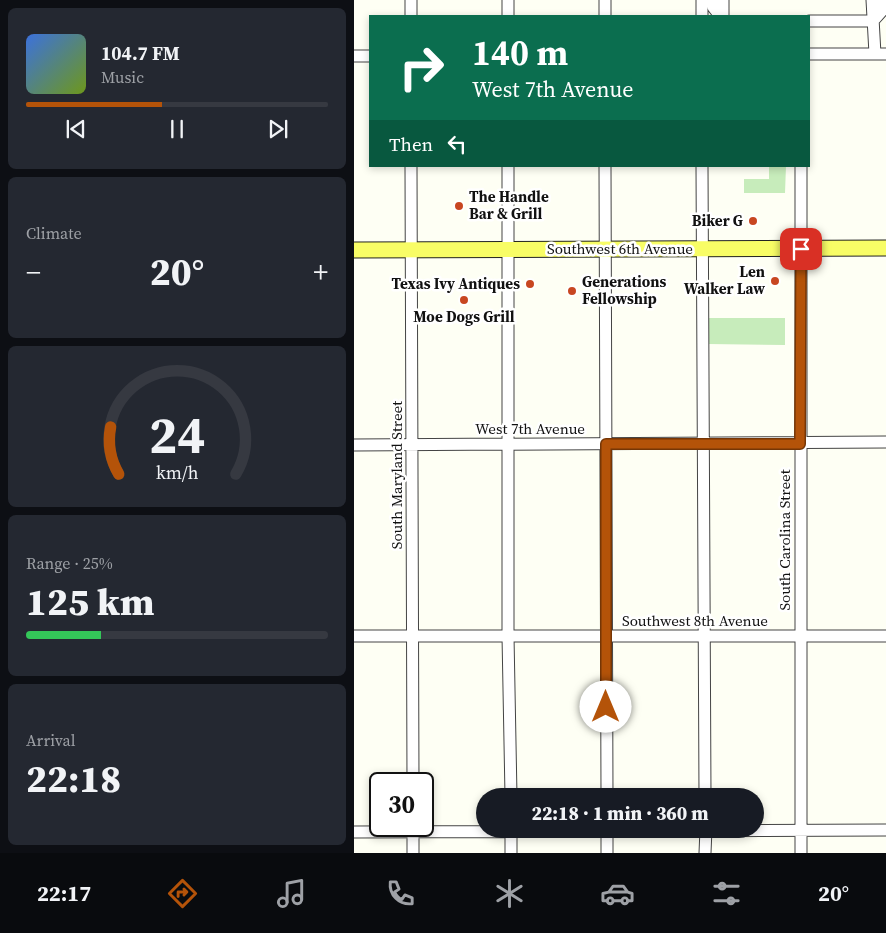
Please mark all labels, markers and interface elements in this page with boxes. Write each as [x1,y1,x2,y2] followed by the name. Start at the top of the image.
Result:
[472,29,568,77] text: 140 m
[389,35,454,100] icon: right
[101,40,180,66] text: 104.7 FM
[101,66,144,88] text: Music
[472,74,633,104] text: West 7th Avenue
[62,115,90,143] icon: previous
[163,115,191,143] icon: pause
[264,115,292,143] icon: next
[443,130,471,158] icon: left
[389,131,433,157] text: Then
[469,186,549,224] place label: The Handle Bar & Grill
[453,200,465,212] marker: The Handle Bar & Grill
[692,210,743,231] place label: Biker G
[747,215,759,227] marker: Biker G
[26,222,82,244] text: Climate
[780,228,822,270] pin
[787,235,815,263] icon: arrive
[547,238,693,259] street label: Southwest 6th Avenue
[150,246,204,298] text: 20°
[26,253,41,291] text: −
[313,253,328,291] text: +
[684,261,765,299] place label: Len Walker Law
[582,271,666,309] place label: Generations Fellowship
[392,273,520,294] place label: Texas Ivy Antiques
[769,275,781,287] marker: Len Walker Law
[524,278,536,290] marker: Texas Ivy Antiques
[566,285,578,297] marker: Generations Fellowship
[458,294,470,306] marker: Moe Dogs Grill
[413,306,515,327] place label: Moe Dogs Grill
[149,399,205,470] text: 24
[386,401,407,549] street label: South Maryland Street
[475,418,585,439] street label: West 7th Avenue
[156,460,199,485] text: km/h
[774,469,795,611] street label: South Carolina Street
[26,552,113,574] text: Range · 25%
[26,576,154,628] text: 125 km
[622,610,768,631] street label: Southwest 8th Avenue
[579,680,631,732] position arrow
[26,729,75,751] text: Arrival
[26,753,121,805] text: 22:18
[369,772,434,837] speed limit sign: 30
[531,800,709,826] text: 22:18 · 1 min · 360 m
[165,876,200,911] icon: directions
[274,876,309,911] icon: music
[383,876,418,911] icon: phone
[492,876,527,911] icon: climate
[600,876,635,911] icon: car
[709,876,744,911] icon: filters
[37,878,91,908] text: 22:17
[818,878,849,908] text: 20°

